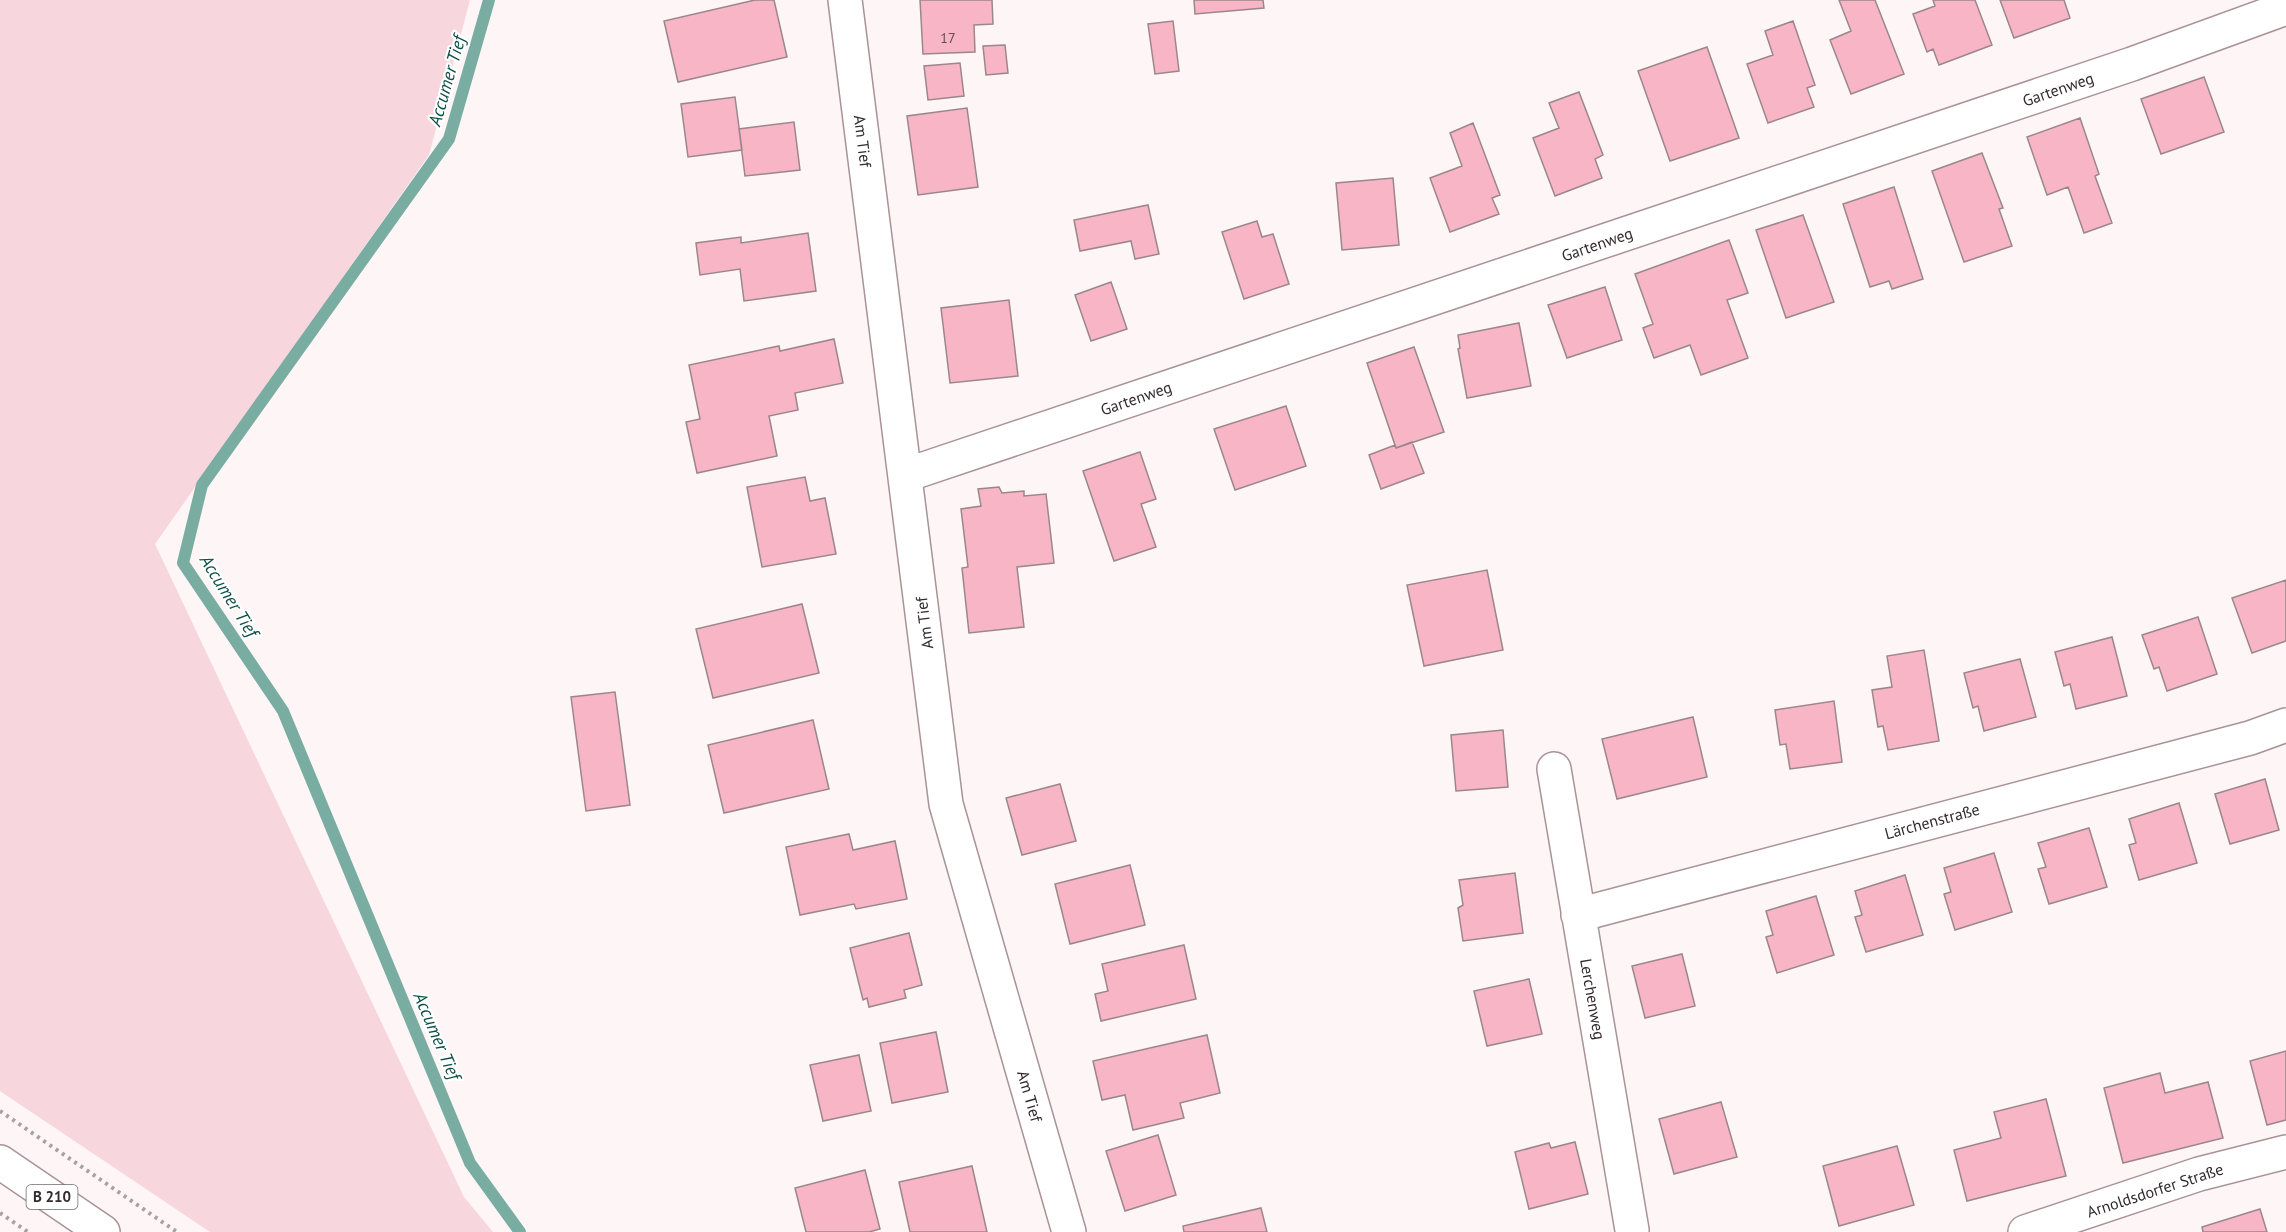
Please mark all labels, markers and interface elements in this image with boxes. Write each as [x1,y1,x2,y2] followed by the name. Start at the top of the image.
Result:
[940,29,956,47] house number: 17
[422,30,471,130] water label: Accumer Tief
[2020,68,2096,110] street label: Gartenweg
[850,114,876,169] street label: Am Tief
[1559,223,1635,265] street label: Gartenweg
[1098,377,1174,419] street label: Gartenweg
[195,549,265,644] water label: Accumer Tief
[911,595,937,650] street label: Am Tief
[1882,799,1982,843] street label: Lärchenstraße
[1576,957,1610,1041] street label: Lerchenweg
[408,988,467,1086] water label: Accumer Tief
[1013,1068,1047,1125] street label: Am Tief
[2084,1158,2226,1222] street label: Arnoldsdorfer Straße
[26,1185,78,1209] road number: B 210

